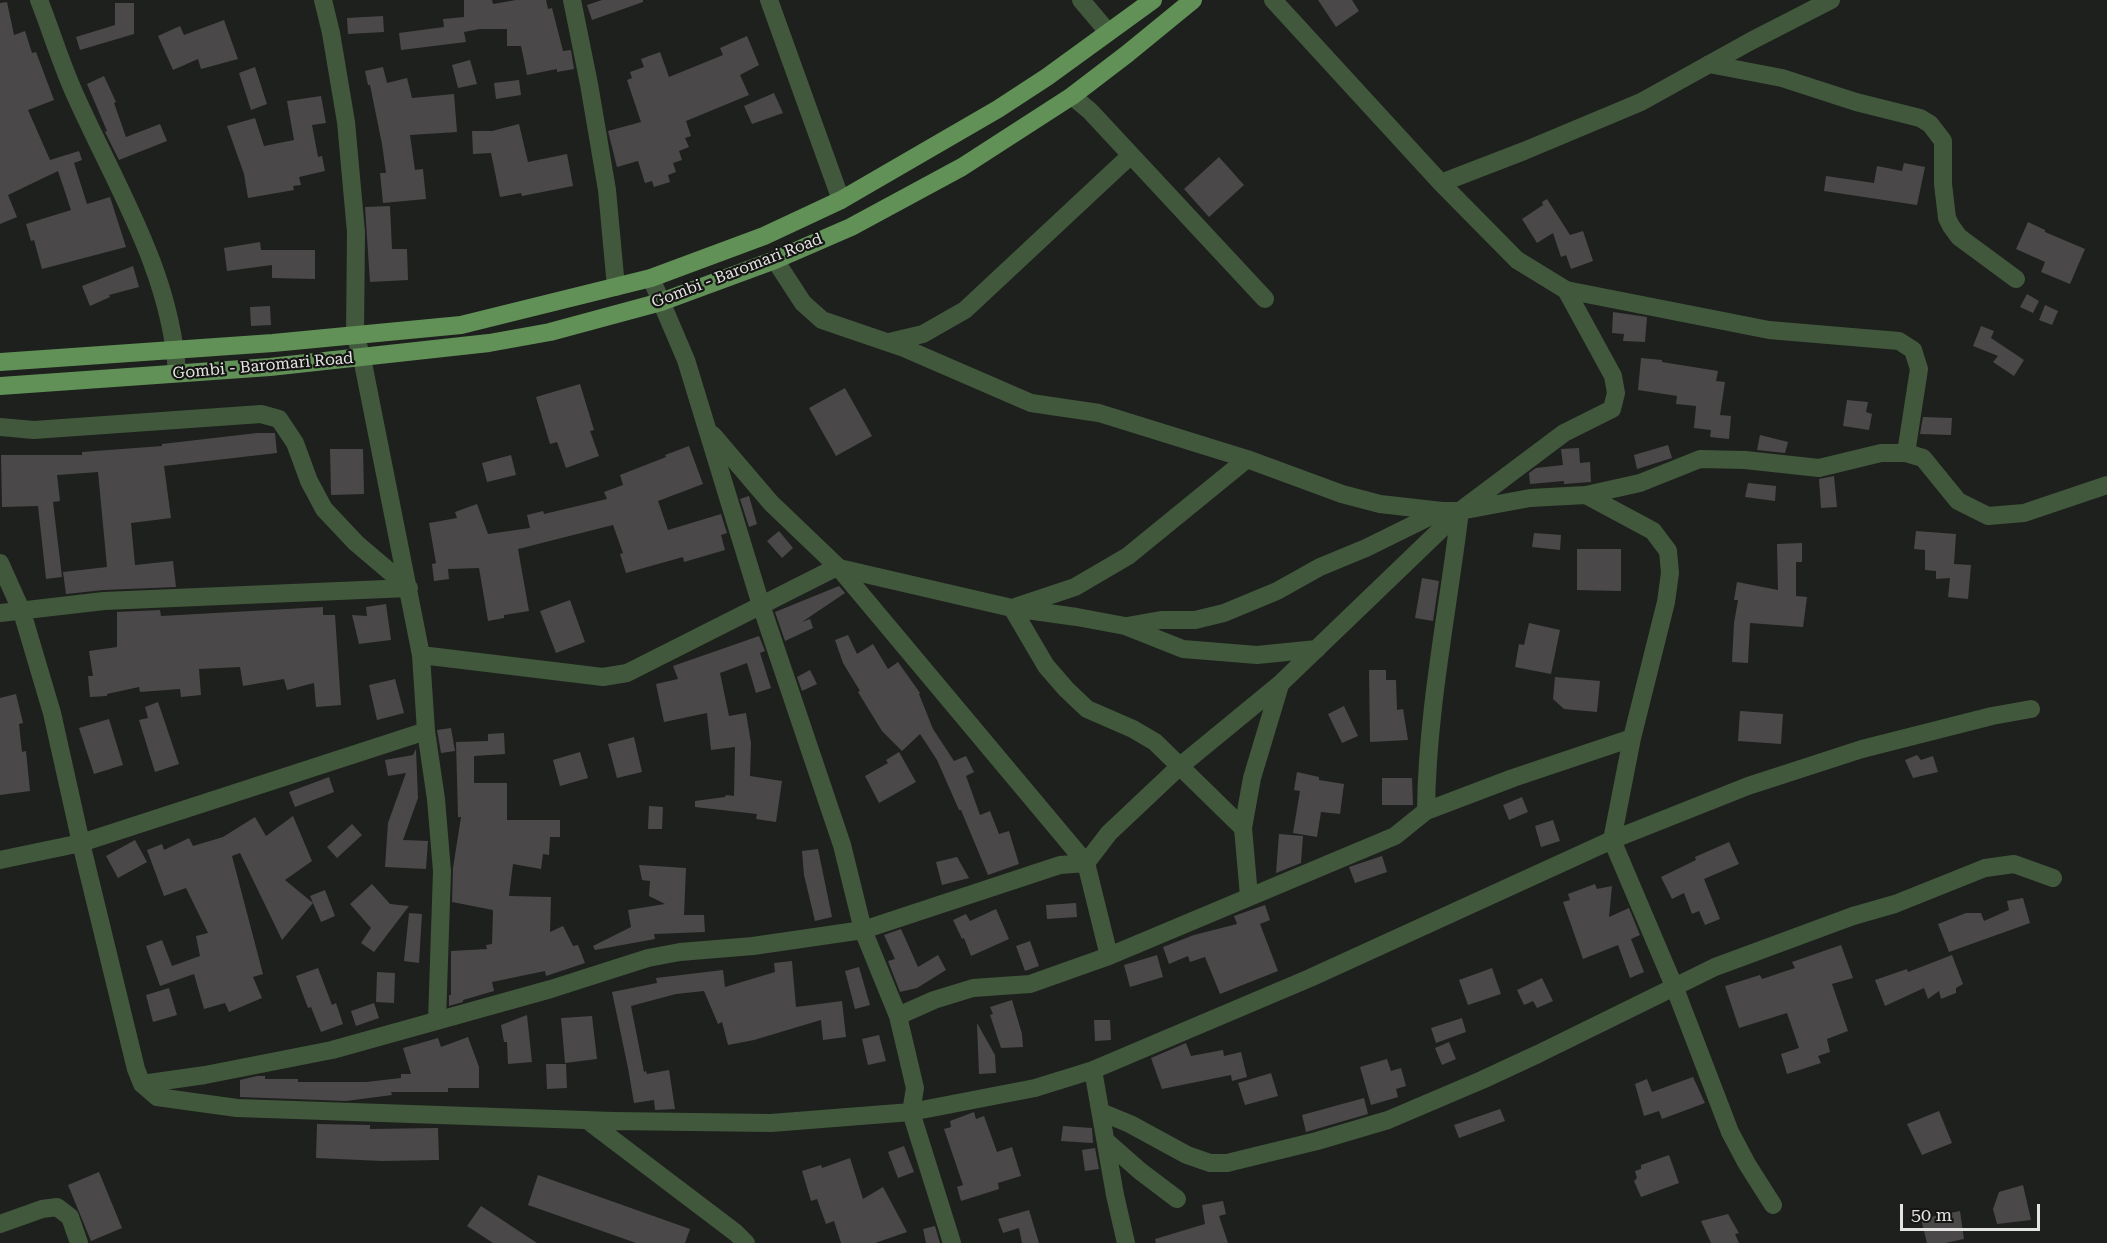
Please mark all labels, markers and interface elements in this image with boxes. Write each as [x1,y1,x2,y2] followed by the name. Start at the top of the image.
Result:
[649,230,825,312] street label: Gombi - Baromari Road
[172,349,354,383] street label: Gombi - Baromari Road
[1903,1192,2042,1230] scale bar
[1911,1204,1952,1225] text: 50 m

